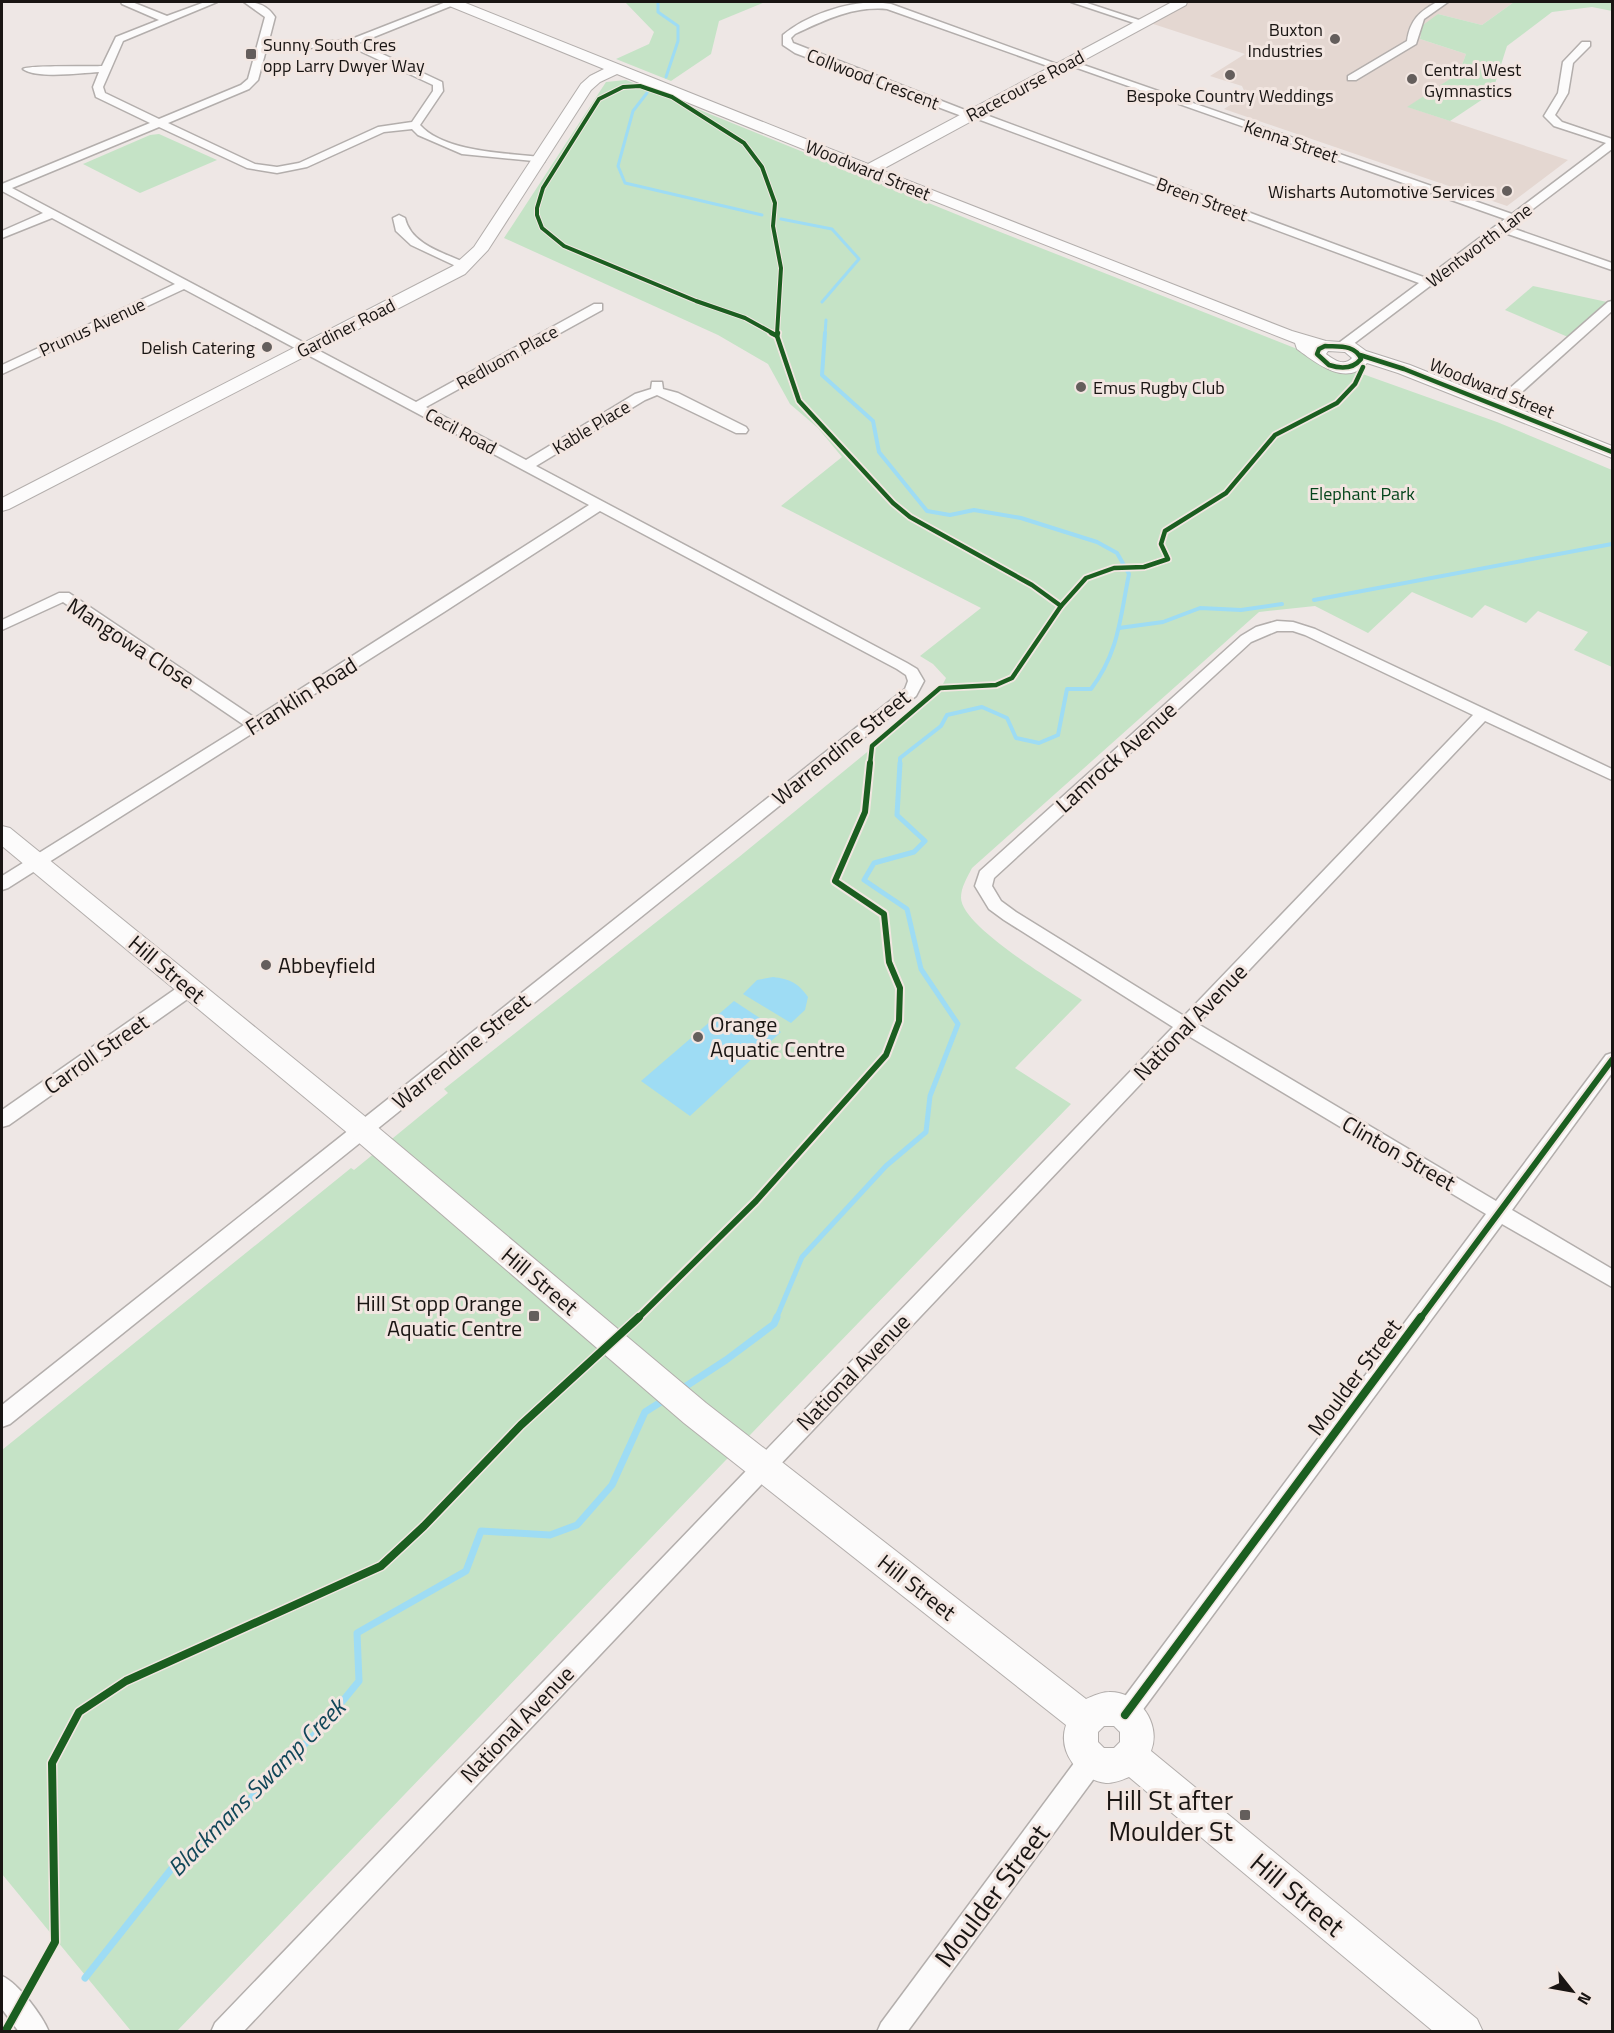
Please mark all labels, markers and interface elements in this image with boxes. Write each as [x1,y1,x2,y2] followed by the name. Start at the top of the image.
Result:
[1248,16,1323,64] place label: Buxton Industries
[263,31,425,79] place label: Sunny South Cres opp Larry Dwyer Way
[1328,32,1342,46] marker: Buxton Industries
[803,41,944,117] street label: Collwood Crescent
[961,43,1089,129] street label: Racecourse Road
[244,47,258,61] marker: Sunny South Cres opp Larry Dwyer Way
[1424,56,1522,104] place label: Central West Gymnastics
[1223,68,1237,82] marker: Bespoke Country Weddings
[1405,72,1419,86] marker: Central West Gymnastics
[1126,82,1334,109] place label: Bespoke Country Weddings
[1240,112,1342,170] street label: Kenna Street
[801,133,935,208] street label: Woodward Street
[1153,170,1252,228] street label: Breen Street
[1268,178,1495,205] place label: Wisharts Automotive Services
[1500,184,1514,198] marker: Wisharts Automotive Services
[1420,196,1538,294] street label: Wentworth Lane
[34,291,150,363] street label: Prunus Avenue
[292,292,400,364] street label: Gardiner Road
[451,318,563,396] street label: Redluom Place
[141,334,255,361] place label: Delish Catering
[260,340,274,354] marker: Delish Catering
[1425,351,1559,426] street label: Woodward Street
[1093,374,1225,401] place label: Emus Rugby Club
[1074,380,1088,394] marker: Emus Rugby Club
[547,393,635,461] street label: Kable Place
[420,401,502,461] street label: Cecil Road
[1309,480,1415,507] park label: Elephant Park
[60,589,202,697] street label: Mangowa Close
[238,648,364,744] street label: Franklin Road
[765,680,918,813] street label: Warrendine Street
[1048,693,1184,821] street label: Lamrock Avenue
[121,927,213,1012] street label: Hill Street
[278,948,376,982] place label: Abbeyfield
[1125,956,1255,1088] street label: National Avenue
[259,958,273,972] marker: Abbeyfield
[385,984,538,1117] street label: Warrendine Street
[37,1005,156,1103] street label: Carroll Street
[710,1007,845,1066] place label: Orange Aquatic Centre
[691,1030,705,1044] marker: Orange Aquatic Centre
[1336,1107,1462,1199] street label: Clinton Street
[494,1239,586,1324] street label: Hill Street
[356,1286,522,1345] place label: Hill St opp Orange Aquatic Centre
[788,1306,918,1438] street label: National Avenue
[527,1309,541,1323] marker: Hill St opp Orange Aquatic Centre
[1299,1311,1409,1443] street label: Moulder Street
[871,1545,964,1629] street label: Hill Street
[452,1658,582,1790] street label: National Avenue
[159,1688,355,1884] water label: Blackmans Swamp Creek
[1106,1779,1234,1851] place label: Hill St after Moulder St
[1238,1808,1252,1822] marker: Hill St after Moulder St
[923,1814,1059,1975] street label: Moulder Street
[1242,1842,1355,1946] street label: Hill Street
[1542,1961,1602,2021] north arrow
[1572,1988,1598,2010] text: N

